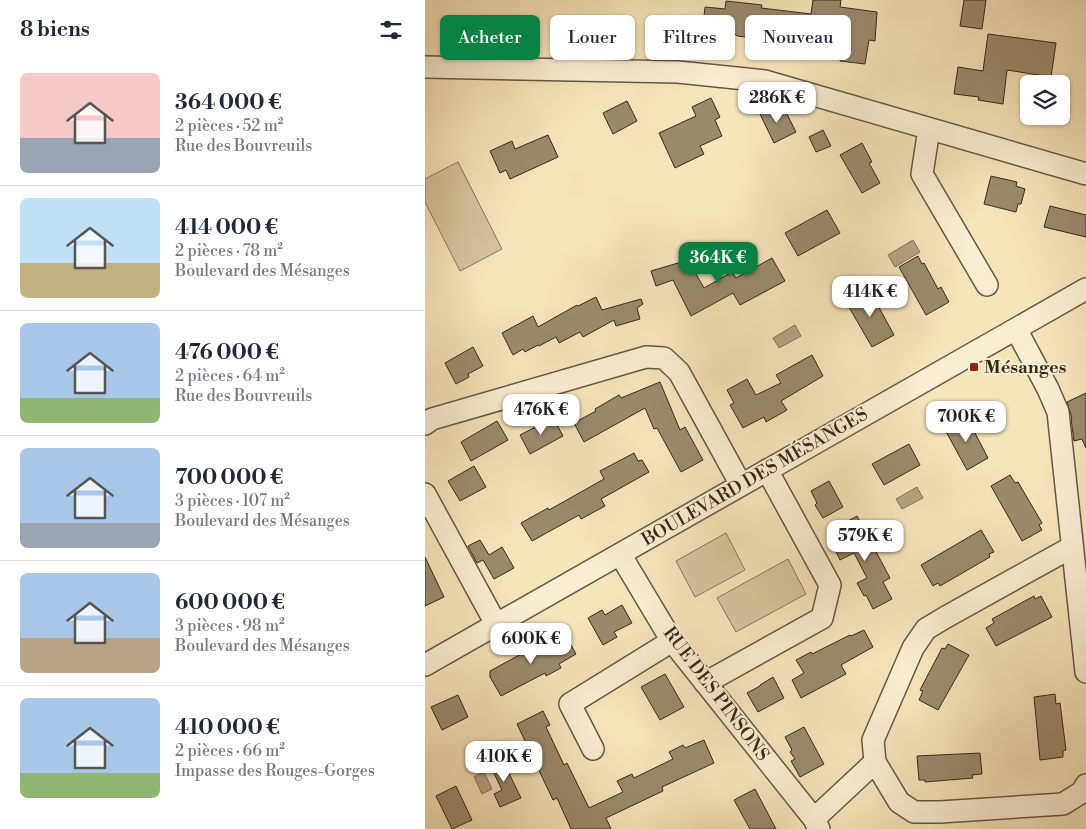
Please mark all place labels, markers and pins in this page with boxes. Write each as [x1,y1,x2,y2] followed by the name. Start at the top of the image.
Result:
[736,82,818,124] pin: 286K €
[677,242,759,284] pin: 364K €
[829,276,911,318] pin: 414K €
[984,356,1067,379] place label: Mésanges
[968,361,980,373] marker: Mésanges
[500,394,582,436] pin: 476K €
[925,400,1007,443] pin: 700K €
[824,520,906,562] pin: 579K €
[490,622,572,665] pin: 600K €
[463,740,545,783] pin: 410K €

